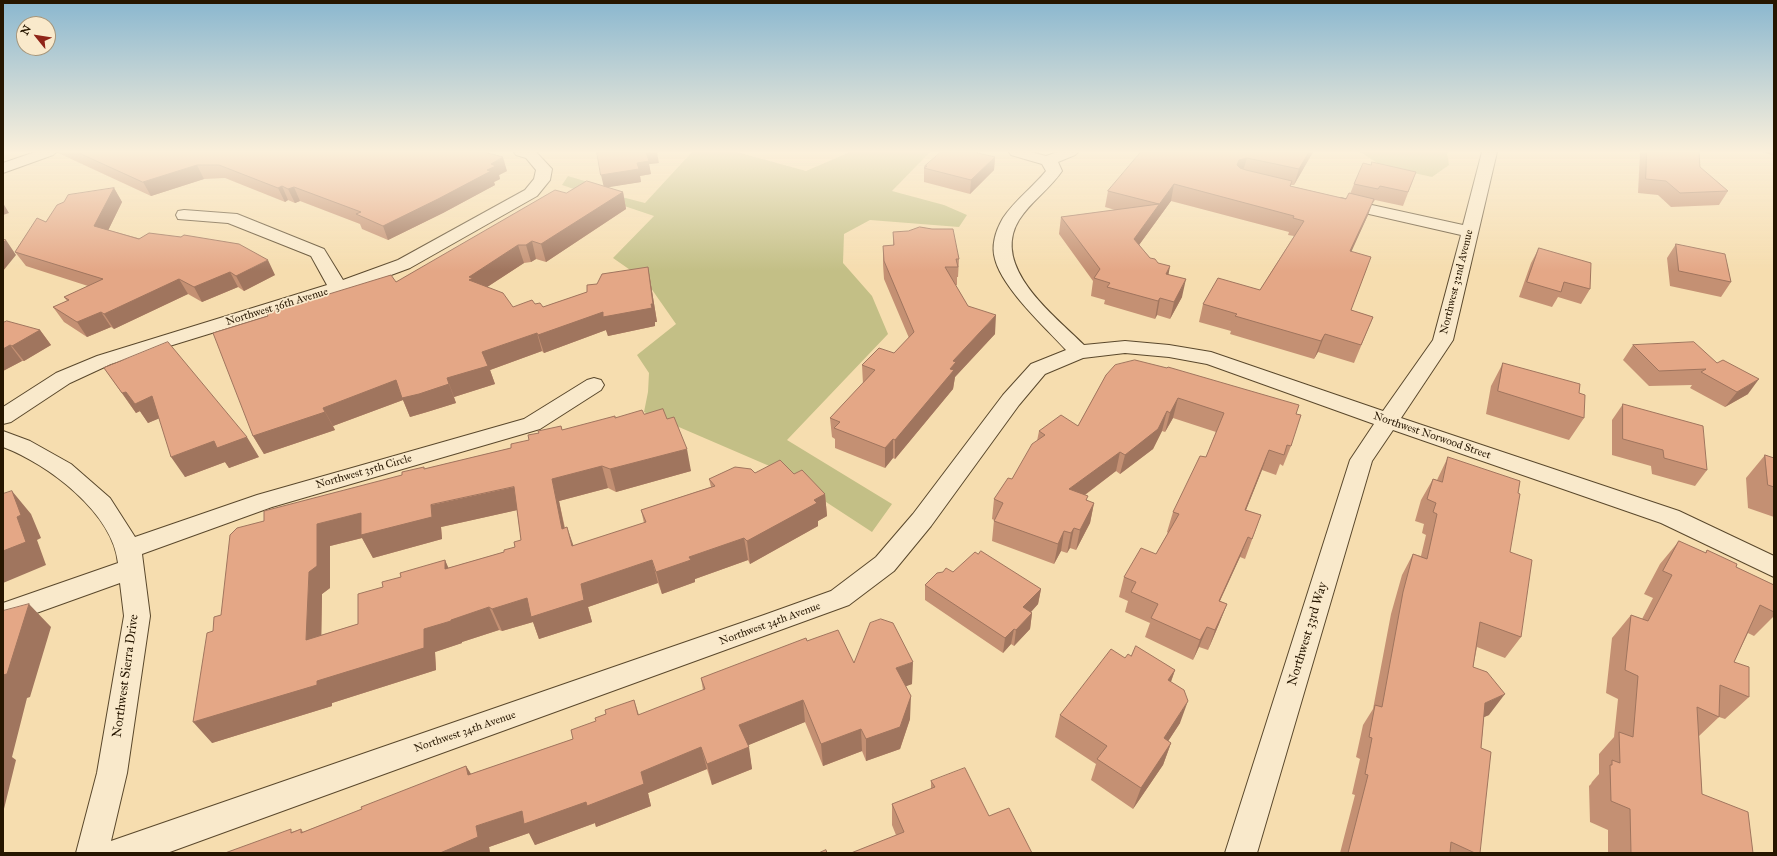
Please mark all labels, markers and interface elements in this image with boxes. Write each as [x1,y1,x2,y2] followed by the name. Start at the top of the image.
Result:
[16,16,56,56] north arrow
[18,23,34,38] text: N
[1438,228,1476,336] street label: Northwest 32nd Avenue
[224,285,330,329] street label: Northwest 36th Avenue
[1372,410,1492,462] street label: Northwest Norwood Street
[314,452,414,492] street label: Northwest 35th Circle
[1285,580,1331,688] street label: Northwest 33rd Way
[718,600,822,648] street label: Northwest 34th Avenue
[110,613,142,739] street label: Northwest Sierra Drive
[412,708,518,756] street label: Northwest 34th Avenue

